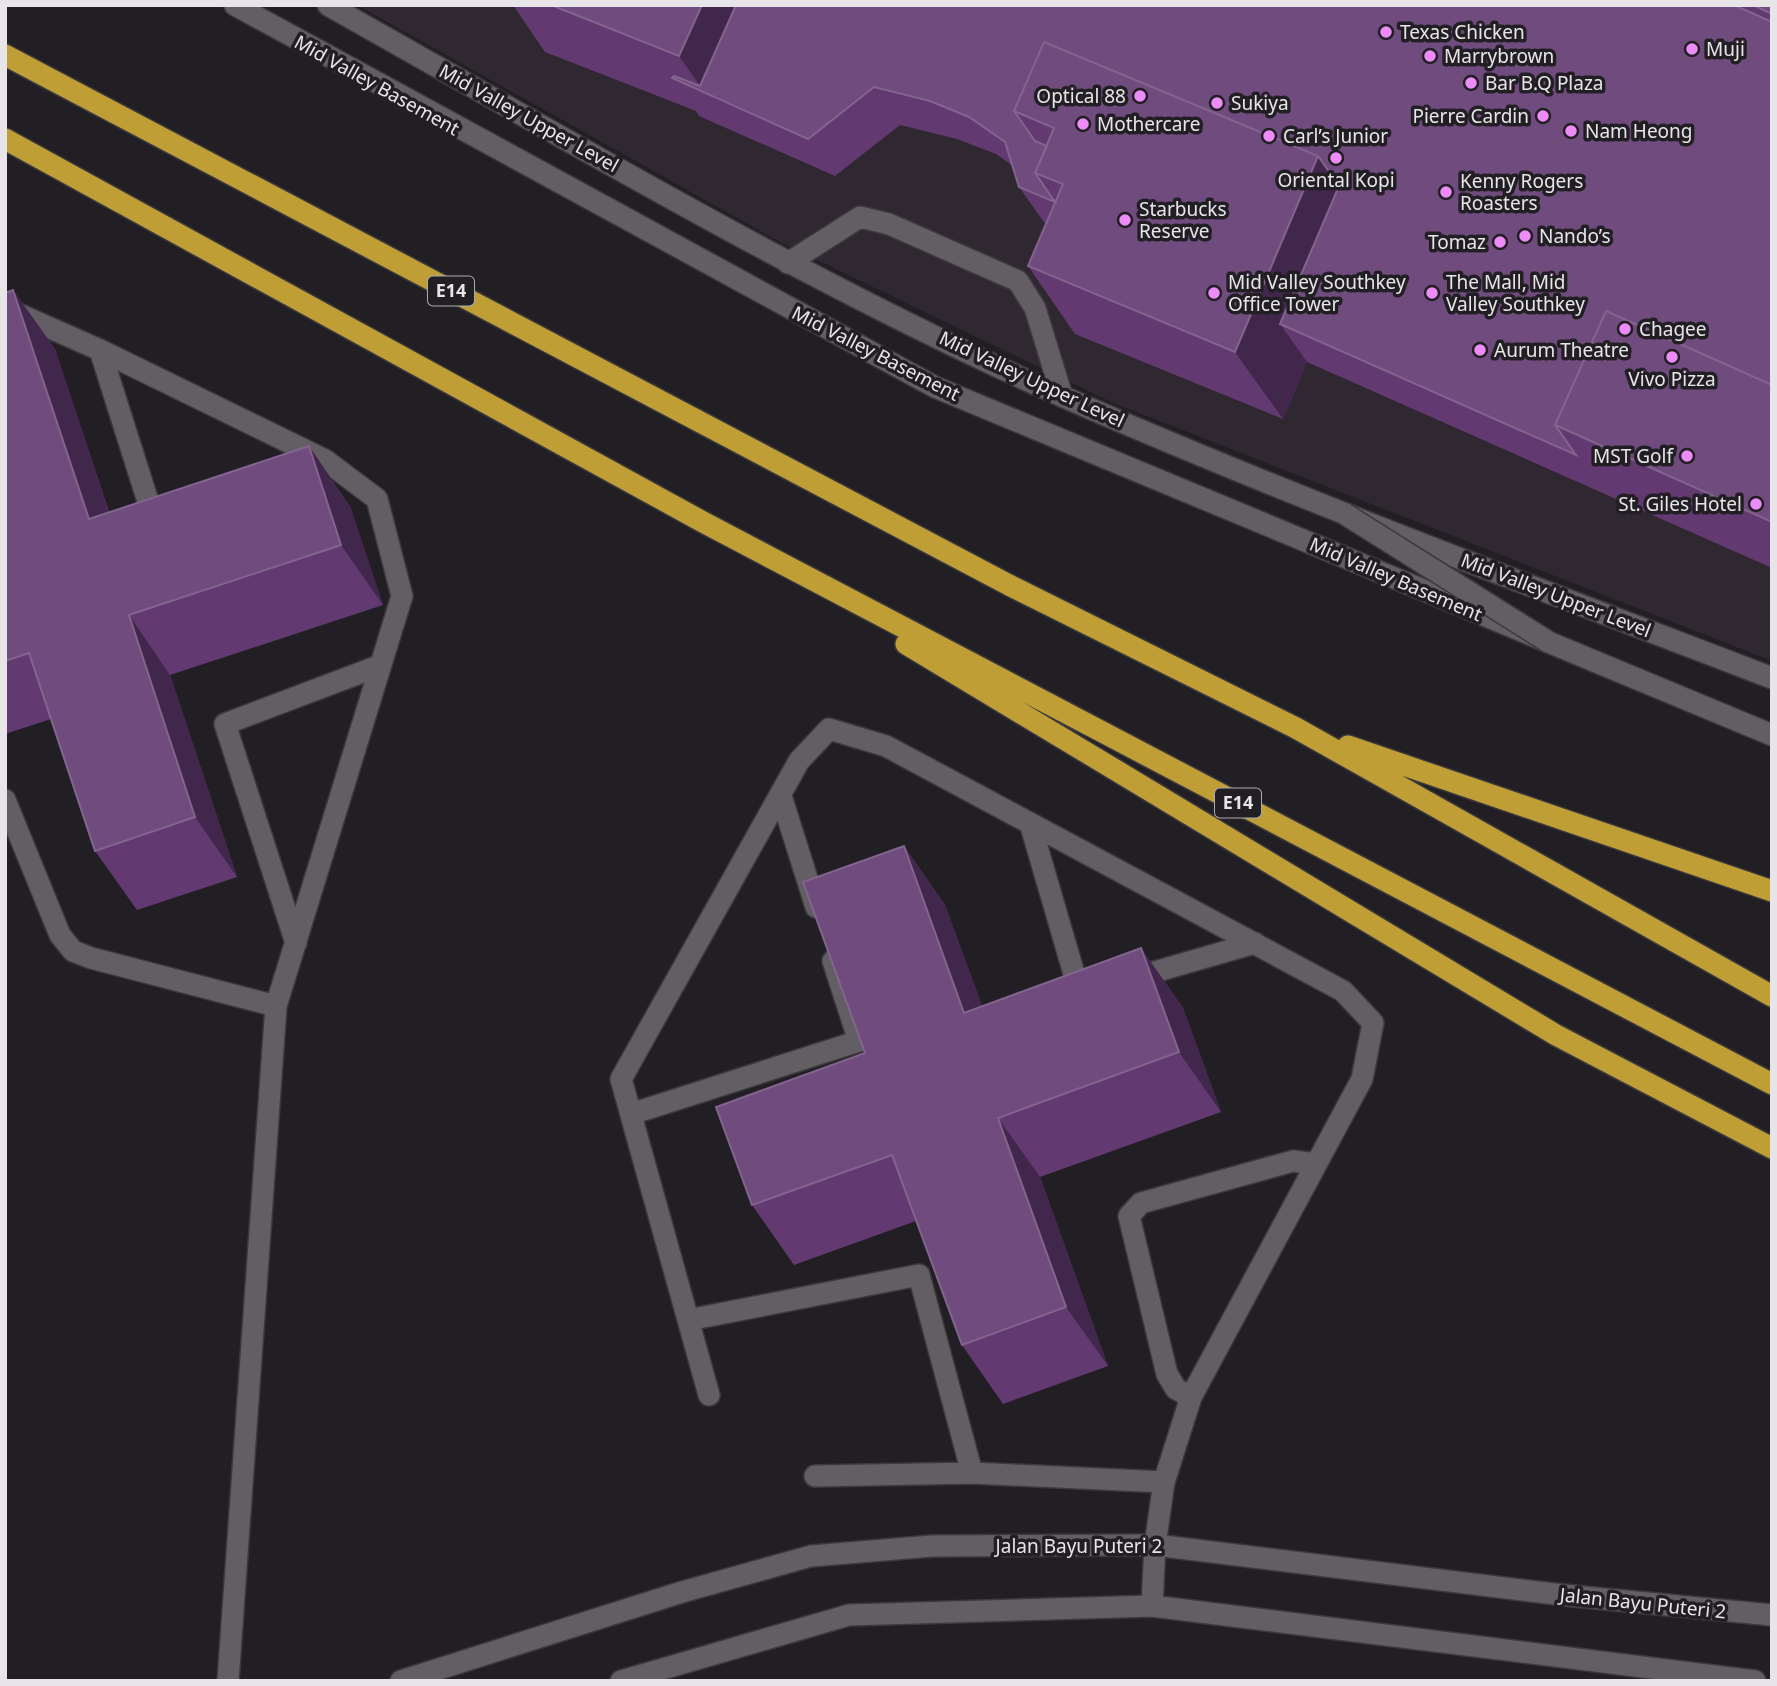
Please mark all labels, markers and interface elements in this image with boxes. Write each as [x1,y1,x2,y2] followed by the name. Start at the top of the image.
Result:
[1400,19,1525,45] place label: Texas Chicken
[1378,24,1394,40] marker: Texas Chicken
[290,29,464,141] street label: Mid Valley Basement
[1706,36,1745,62] place label: Muji
[1684,41,1700,57] marker: Muji
[1444,43,1554,69] place label: Marrybrown
[1422,48,1438,64] marker: Marrybrown
[435,58,623,178] street label: Mid Valley Upper Level
[1485,70,1604,96] place label: Bar B.Q Plaza
[1463,75,1479,91] marker: Bar B.Q Plaza
[1036,83,1126,109] place label: Optical 88
[1132,88,1148,104] marker: Optical 88
[1231,90,1289,116] place label: Sukiya
[1209,95,1225,111] marker: Sukiya
[1412,103,1529,129] place label: Pierre Cardin
[1535,108,1551,124] marker: Pierre Cardin
[1097,111,1200,137] place label: Mothercare
[1075,116,1091,132] marker: Mothercare
[1585,118,1693,144] place label: Nam Heong
[1283,123,1388,149] place label: Carl’s Junior
[1563,123,1579,139] marker: Nam Heong
[1261,128,1277,144] marker: Carl’s Junior
[1328,150,1344,166] marker: Oriental Kopi
[1277,167,1395,193] place label: Oriental Kopi
[1460,168,1583,216] place label: Kenny Rogers Roasters
[1438,184,1454,200] marker: Kenny Rogers Roasters
[1139,196,1227,244] place label: Starbucks Reserve
[1117,212,1133,228] marker: Starbucks Reserve
[1539,223,1611,249] place label: Nando’s
[1517,228,1533,244] marker: Nando’s
[1428,229,1486,255] place label: Tomaz
[1492,234,1508,250] marker: Tomaz
[1228,269,1406,317] place label: Mid Valley Southkey Office Tower
[1446,269,1585,317] place label: The Mall, Mid Valley Southkey
[428,276,474,306] road number: E14
[1206,285,1222,301] marker: Mid Valley Southkey Office Tower
[1424,285,1440,301] marker: The Mall, Mid Valley Southkey
[788,299,964,407] street label: Mid Valley Basement
[1639,316,1707,342] place label: Chagee
[1617,321,1633,337] marker: Chagee
[935,325,1129,433] street label: Mid Valley Upper Level
[1494,337,1629,363] place label: Aurum Theatre
[1472,342,1488,358] marker: Aurum Theatre
[1664,349,1680,365] marker: Vivo Pizza
[1628,366,1716,392] place label: Vivo Pizza
[1593,443,1674,469] place label: MST Golf
[1679,448,1695,464] marker: MST Golf
[1618,491,1742,517] place label: St. Giles Hotel
[1748,496,1764,512] marker: St. Giles Hotel
[1306,531,1486,627] street label: Mid Valley Basement
[1457,547,1655,643] street label: Mid Valley Upper Level
[1215,788,1261,818] road number: E14
[994,1533,1162,1559] street label: Jalan Bayu Puteri 2
[1557,1581,1727,1625] street label: Jalan Bayu Puteri 2

